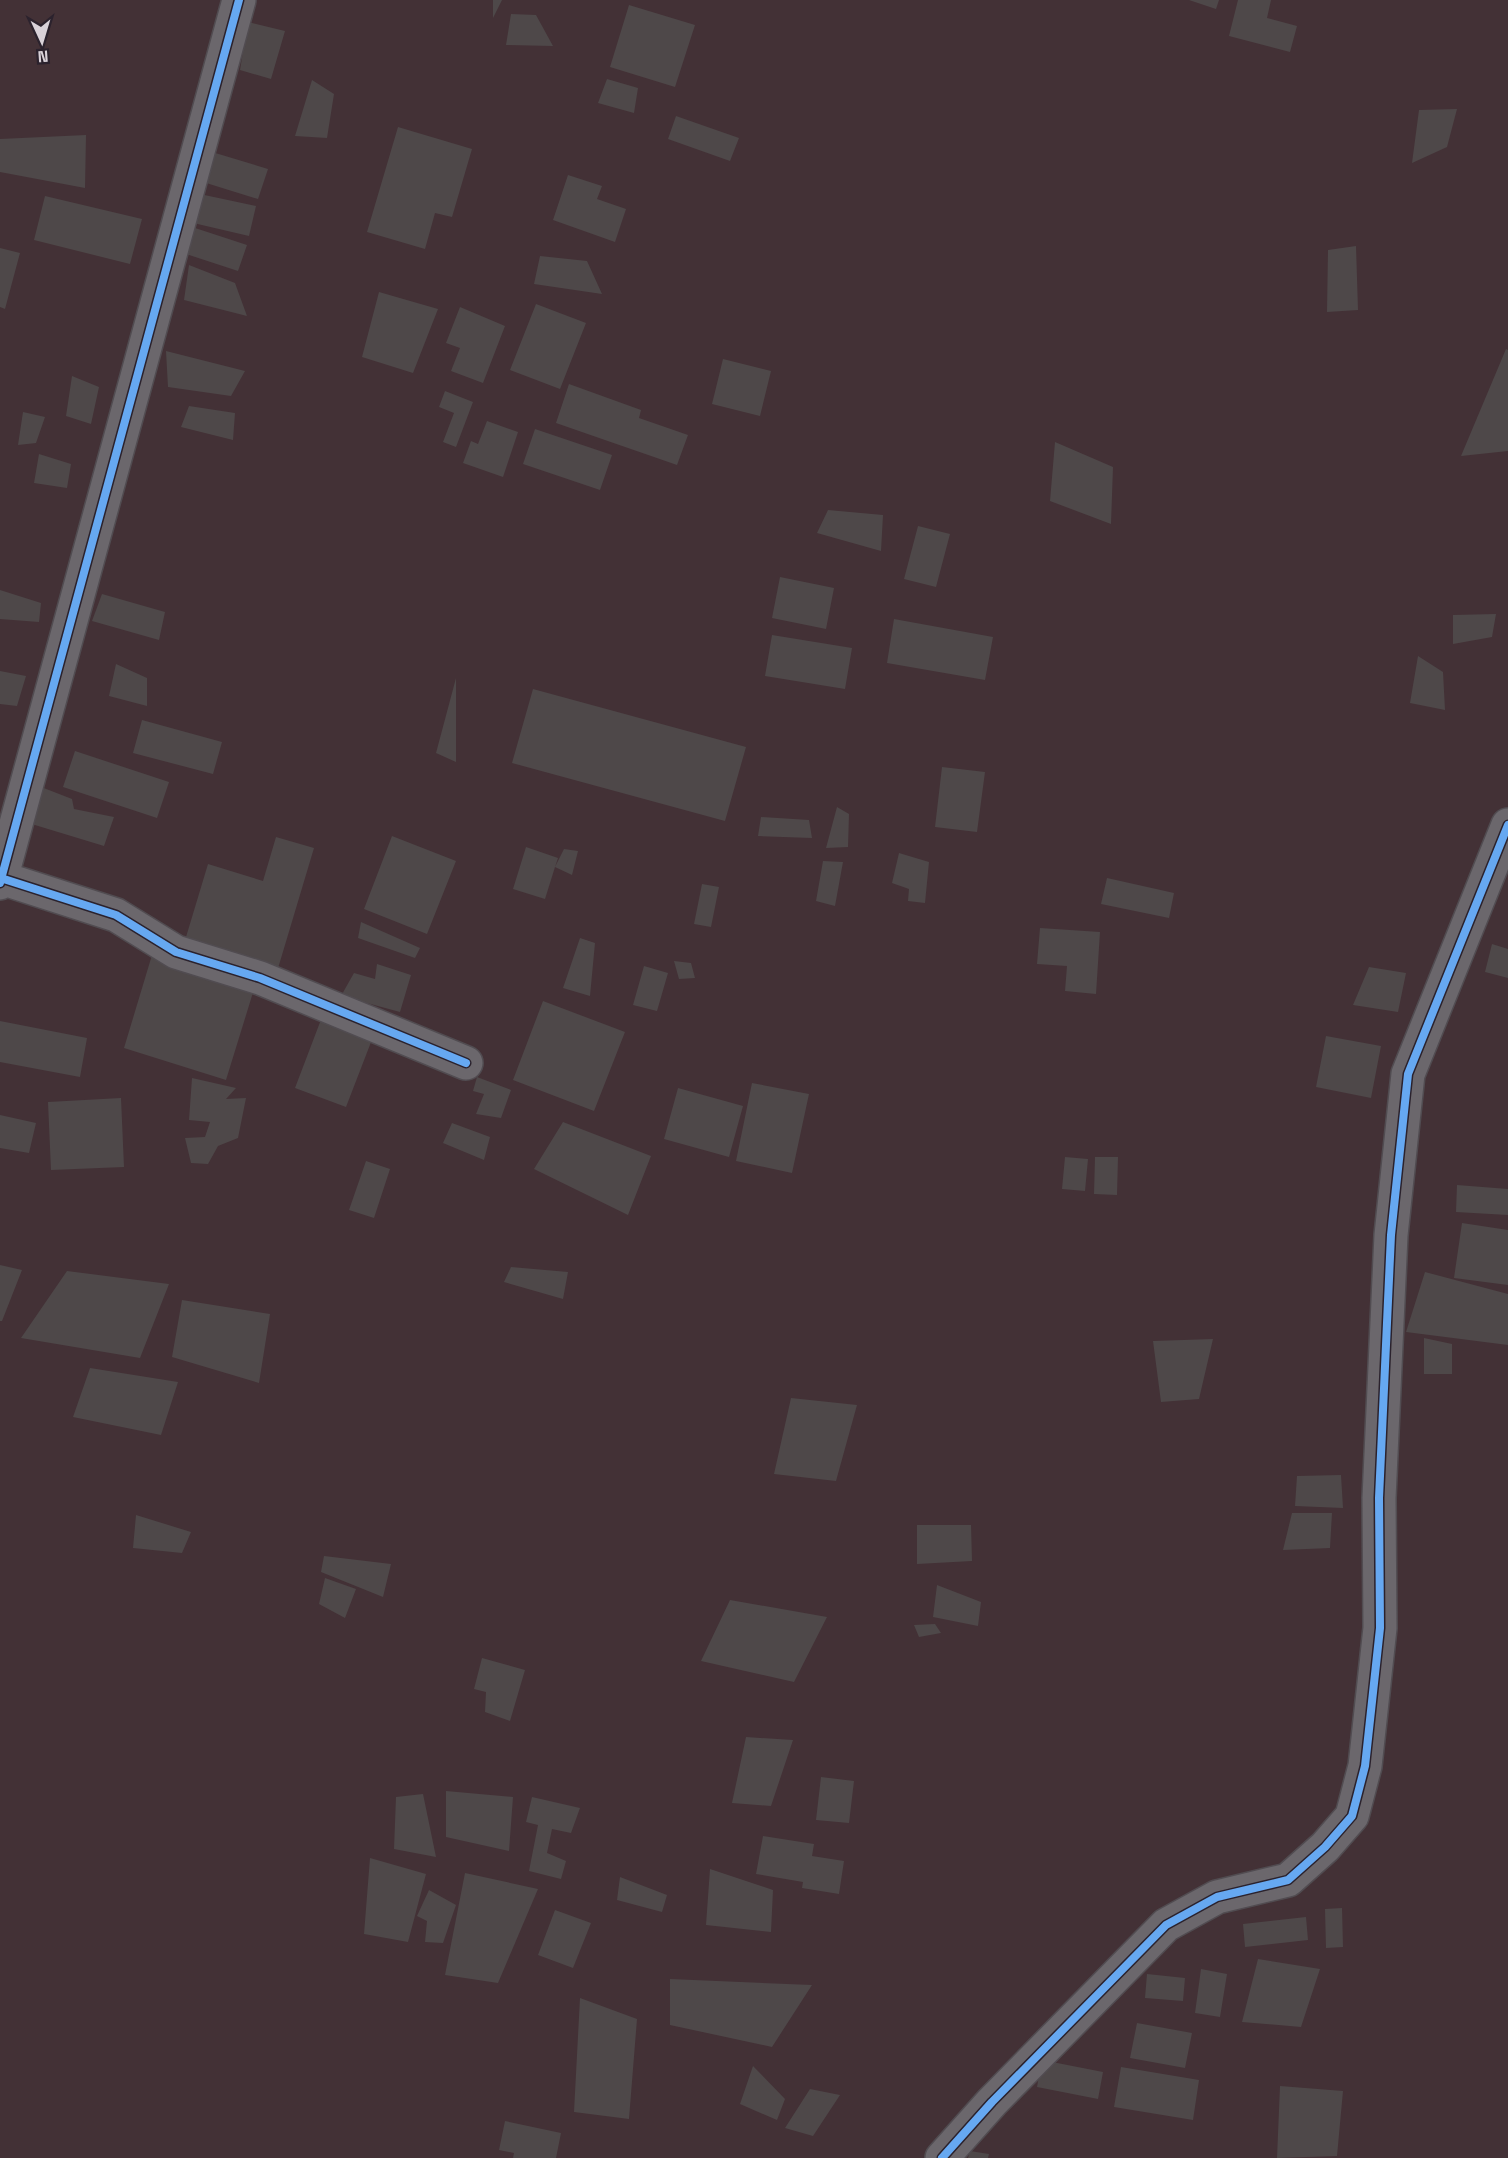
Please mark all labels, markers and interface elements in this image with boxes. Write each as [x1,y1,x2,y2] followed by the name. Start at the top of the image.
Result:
[12,12,72,72] north arrow
[37,46,49,67] text: N

